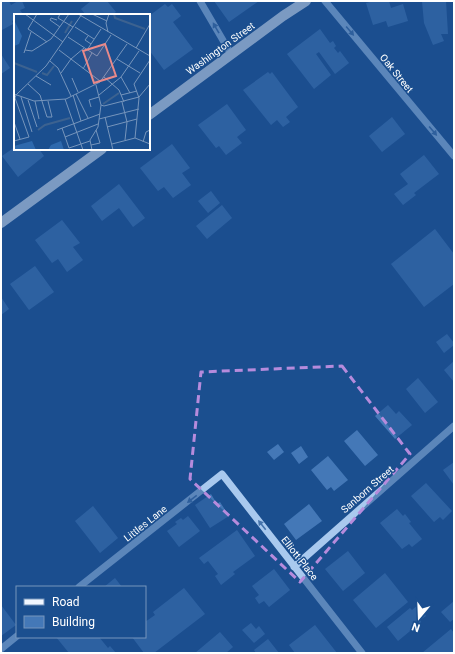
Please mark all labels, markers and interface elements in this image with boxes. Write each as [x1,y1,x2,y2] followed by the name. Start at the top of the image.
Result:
[14,14,150,150] inset map
[184,20,257,77] street label: Washington Street
[212,22,219,34] one-way arrow
[346,25,355,36] one-way arrow
[378,52,415,95] street label: Oak Street
[428,126,437,137] one-way arrow
[339,464,396,515] street label: Sanborn Street
[186,494,197,503] one-way arrow
[122,503,169,544] street label: Littles Lane
[257,519,266,530] one-way arrow
[279,534,320,582] street label: Elliott Place
[16,586,146,638] legend
[52,595,80,609] text: Road
[399,598,439,638] north arrow
[52,615,95,629] text: Building
[410,619,422,634] text: N

